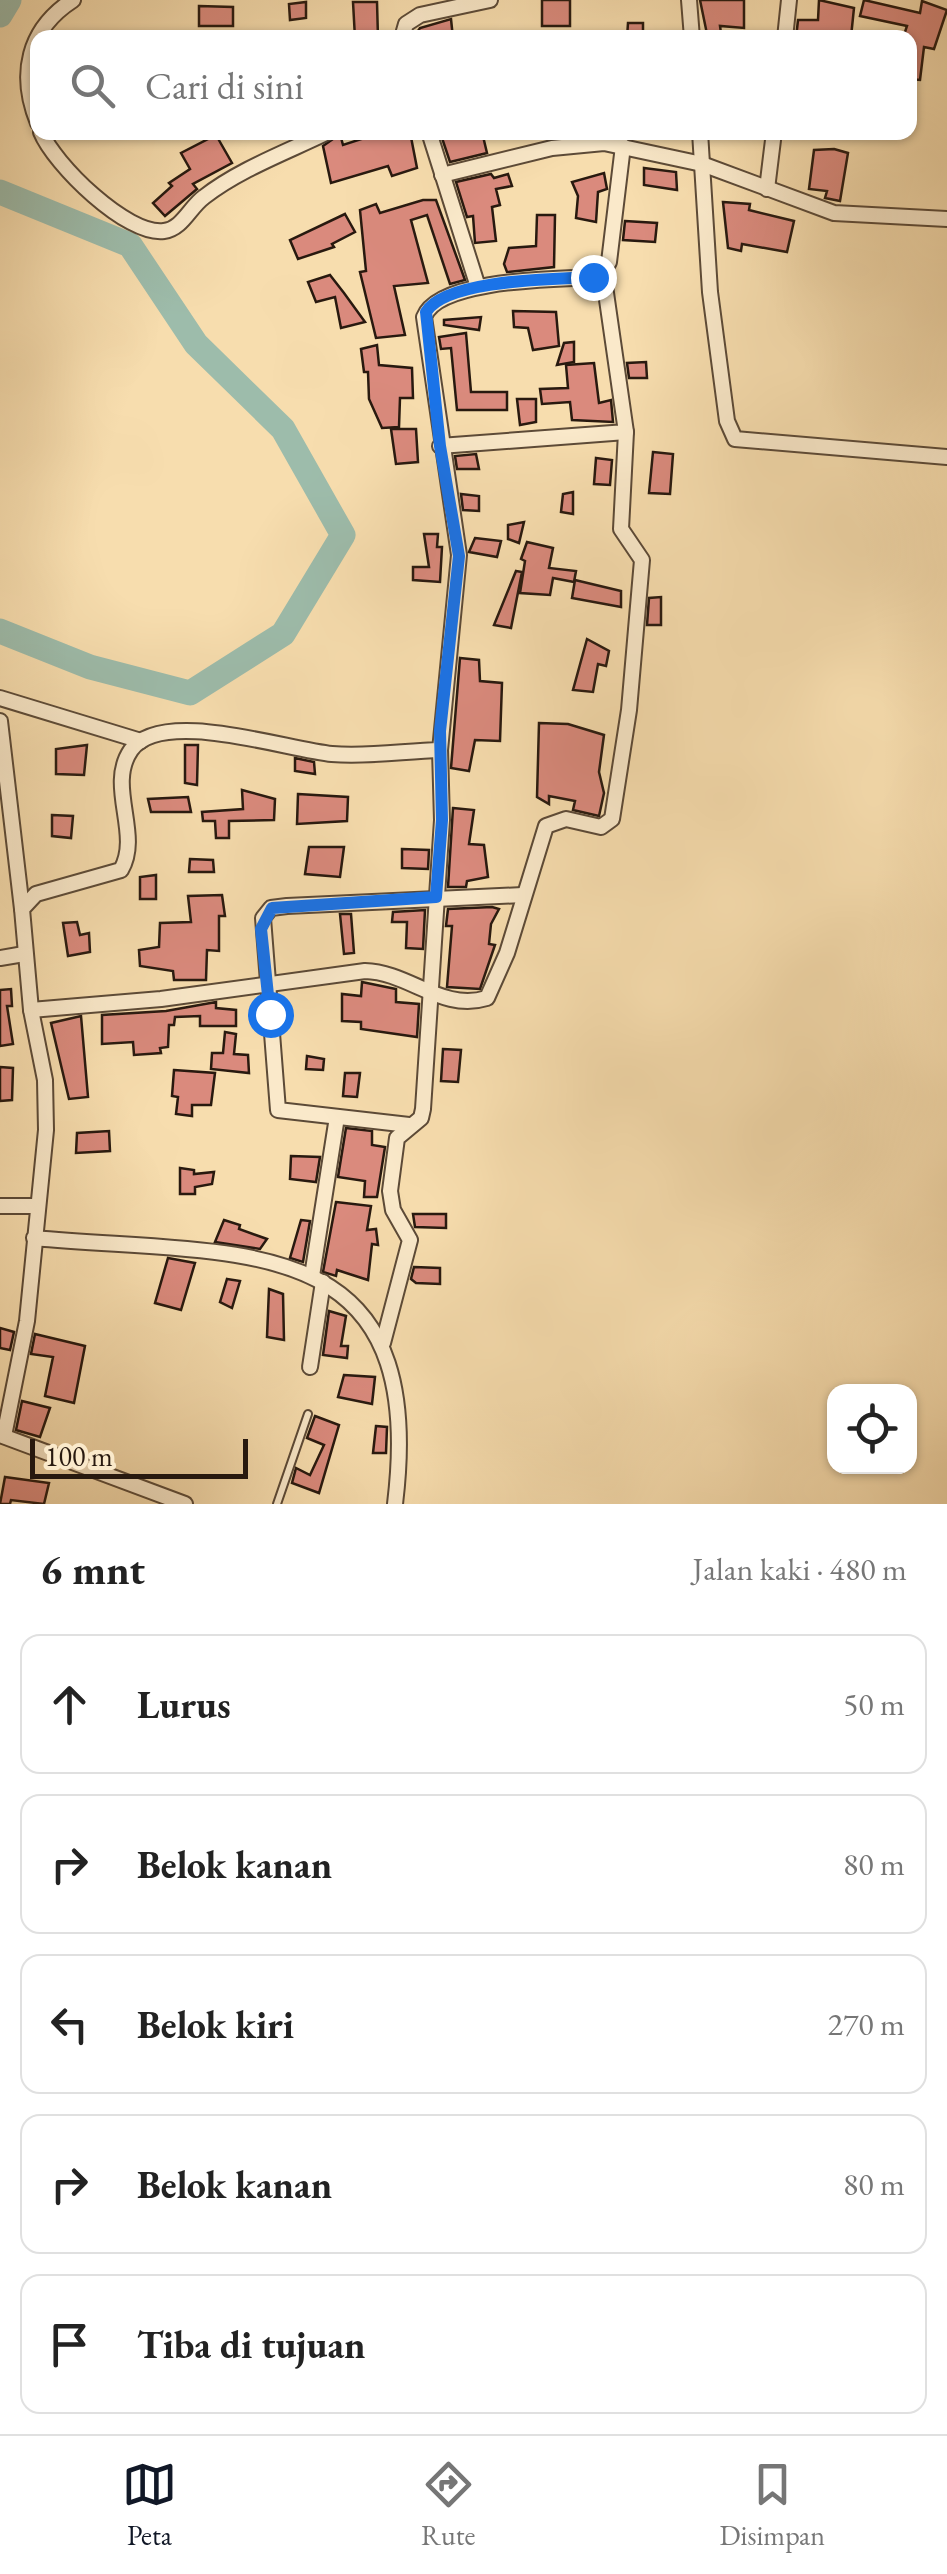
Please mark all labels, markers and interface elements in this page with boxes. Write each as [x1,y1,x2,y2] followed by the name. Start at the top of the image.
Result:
[30,30,917,140] search box
[65,58,120,113] icon: search
[145,61,304,110] text: Cari di sini
[571,255,617,301] route end
[248,992,294,1038] route start
[827,1384,917,1474] map controls
[827,1384,917,1474] button: locate
[30,1434,248,1478] scale bar
[45,1438,113,1474] text: 100 m
[40,1542,145,1597] text: 6 mnt
[692,1548,907,1590] text: Jalan kaki · 480 m
[42,1677,97,1732] icon: ahead
[137,1680,231,1729] text: Lurus
[843,1683,905,1725] text: 50 m
[42,1837,97,1892] icon: right
[137,1840,332,1889] text: Belok kanan
[843,1843,905,1885] text: 80 m
[42,1997,97,2052] icon: left
[137,2000,294,2049] text: Belok kiri
[828,2003,905,2045] text: 270 m
[42,2157,97,2212] icon: right
[137,2160,332,2209] text: Belok kanan
[843,2163,905,2205] text: 80 m
[42,2317,97,2372] icon: arrive
[137,2320,366,2369] text: Tiba di tujuan
[122,2457,177,2553] tab: Peta
[421,2457,476,2553] tab: Rute
[719,2457,825,2553] tab: Disimpan

